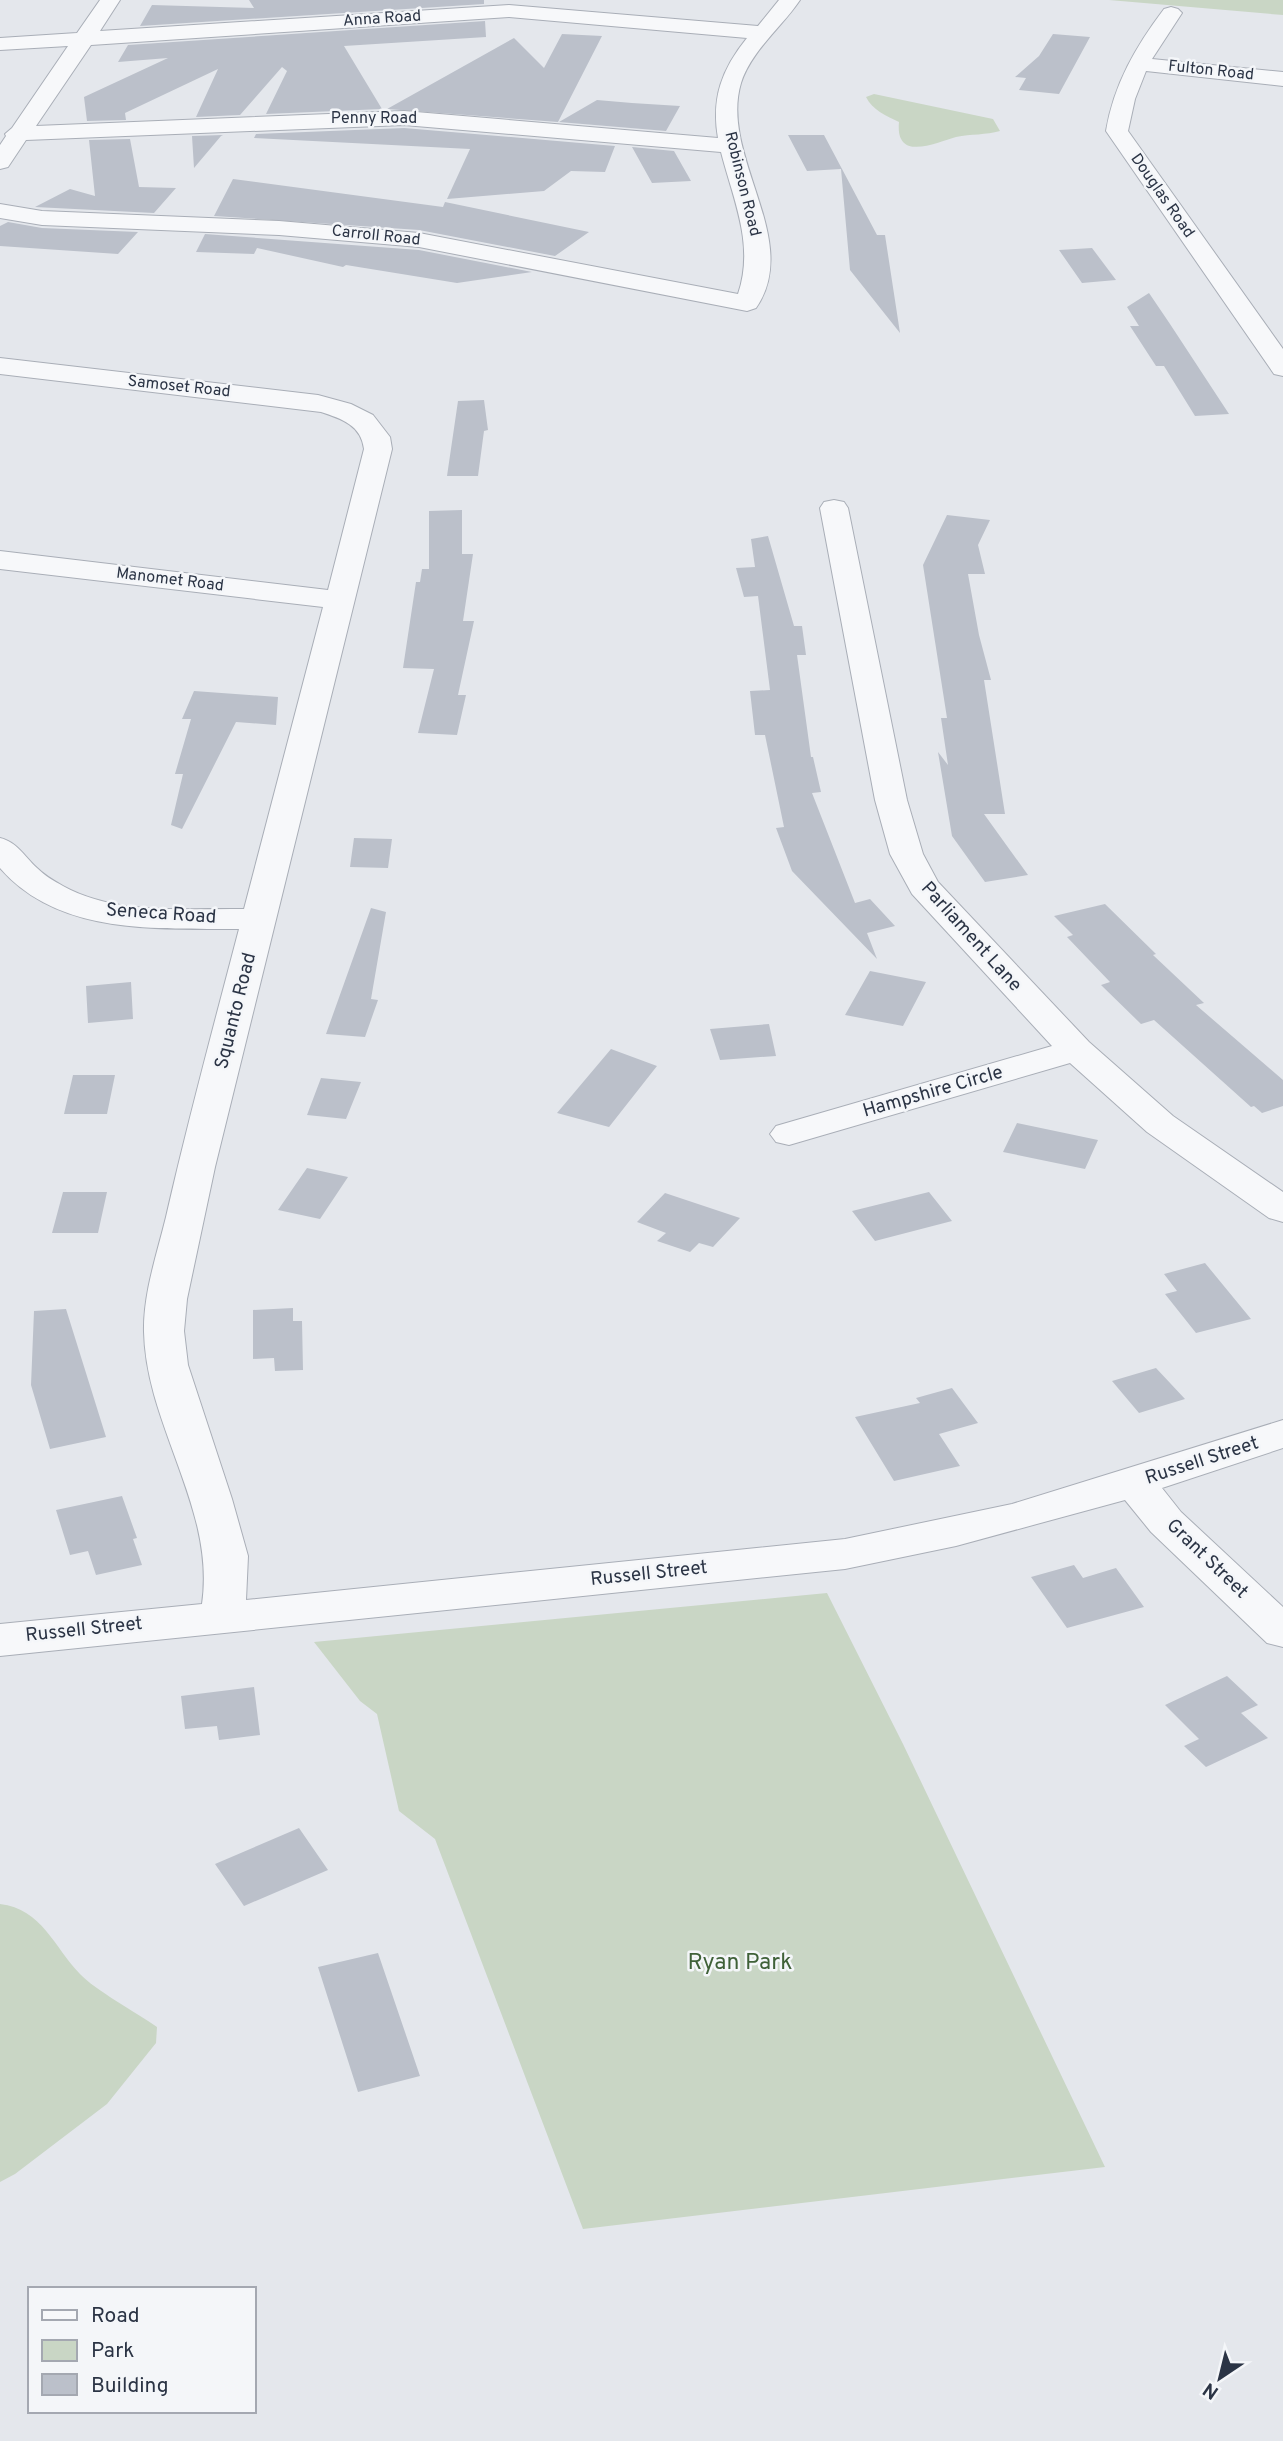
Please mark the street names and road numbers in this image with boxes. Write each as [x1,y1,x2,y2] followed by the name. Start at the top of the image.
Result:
[342,6,422,32] street label: Anna Road
[1167,57,1255,85] street label: Fulton Road
[331,109,417,129] street label: Penny Road
[719,130,765,238] street label: Robinson Road
[1126,150,1198,242] street label: Douglas Road
[331,221,421,251] street label: Carroll Road
[127,372,231,402] street label: Samoset Road
[115,563,225,597] street label: Manomet Road
[915,877,1027,997] street label: Parliament Lane
[105,898,217,930] street label: Seneca Road
[210,950,262,1072] street label: Squanto Road
[860,1061,1006,1123] street label: Hampshire Circle
[1142,1431,1262,1491] street label: Russell Street
[1161,1514,1253,1604] street label: Grant Street
[589,1556,709,1592] street label: Russell Street
[24,1612,144,1648] street label: Russell Street

